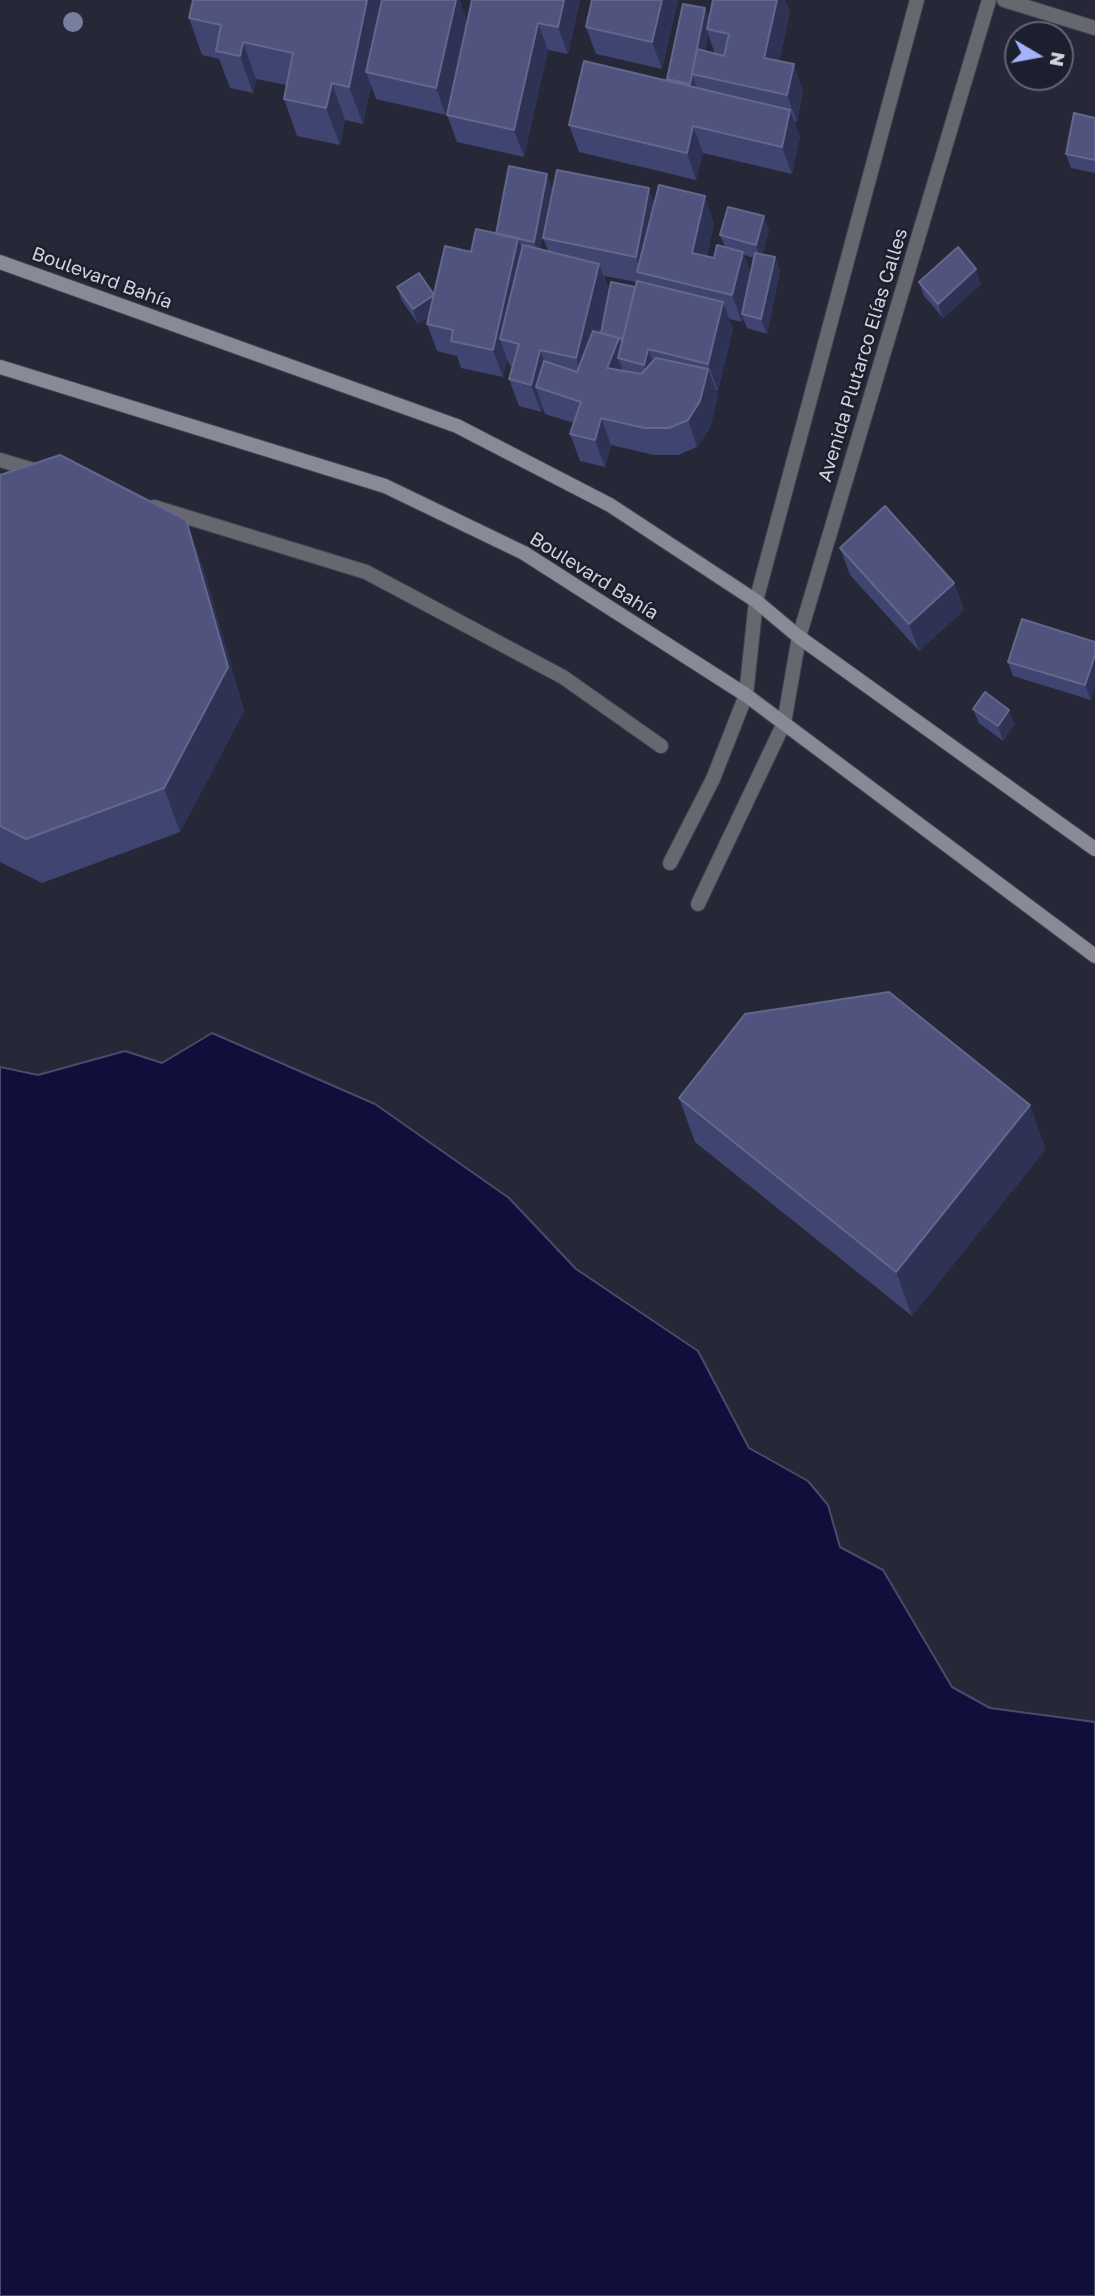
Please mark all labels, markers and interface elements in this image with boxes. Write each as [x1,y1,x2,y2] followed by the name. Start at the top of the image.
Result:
[1004,21,1074,91] north arrow
[1046,50,1071,68] text: N
[814,225,912,485] street label: Avenida Plutarco Elías Calles
[29,242,175,314] street label: Boulevard Bahía
[525,527,663,625] street label: Boulevard Bahía

